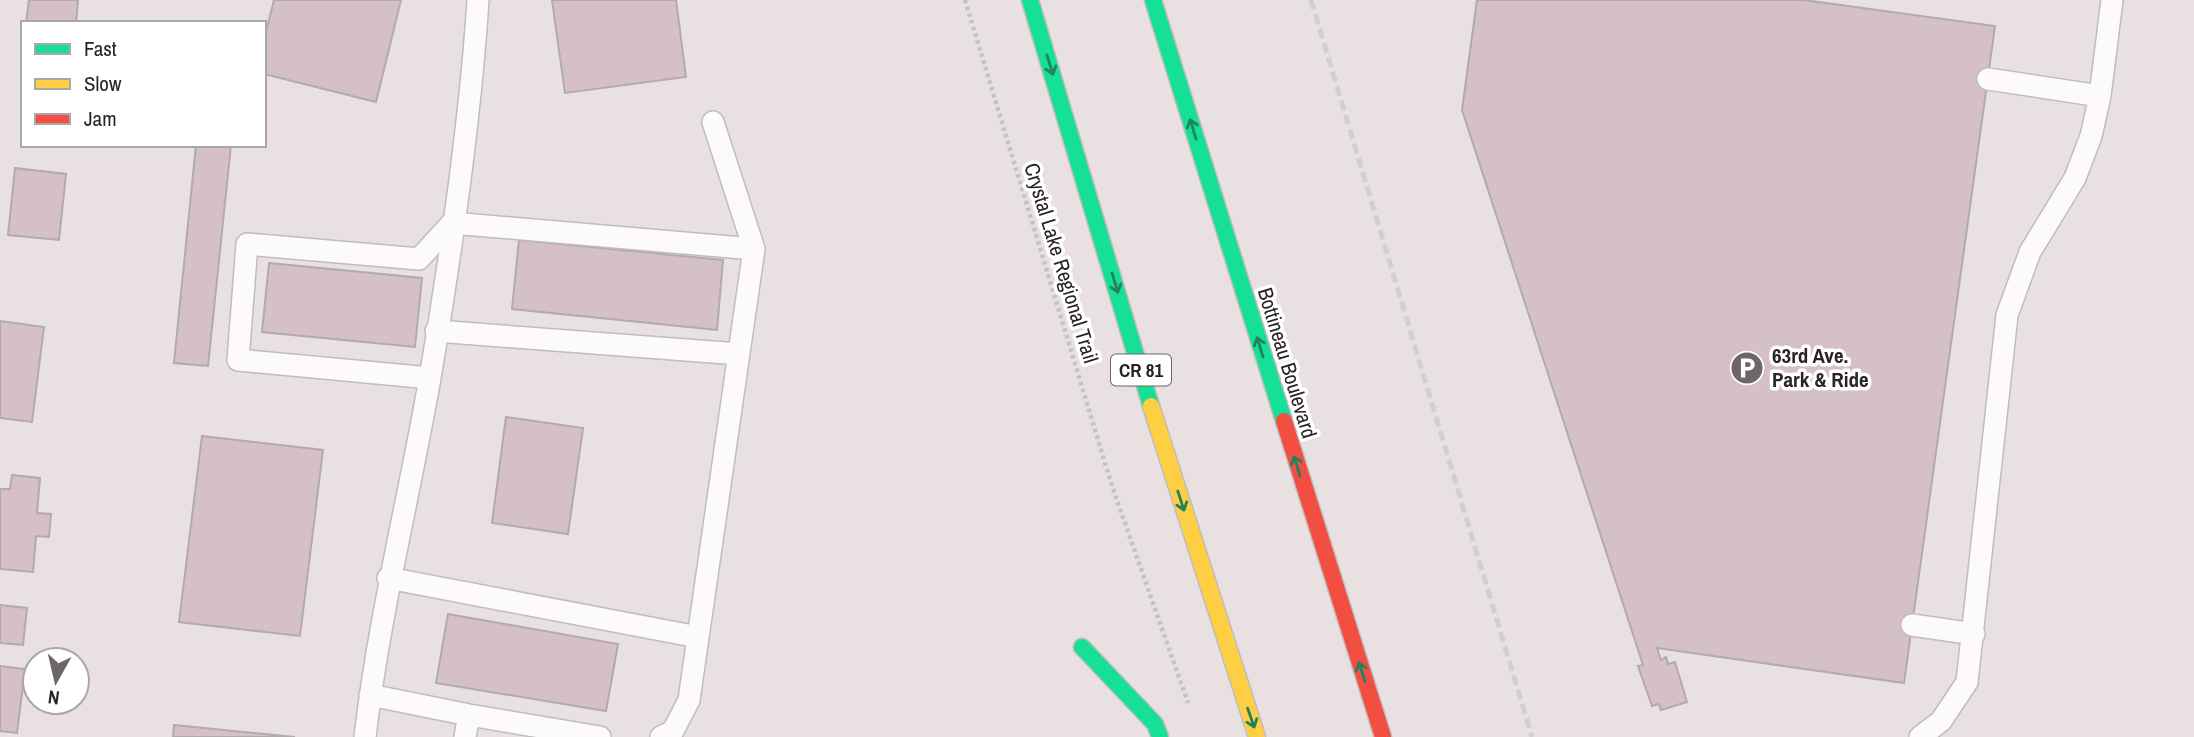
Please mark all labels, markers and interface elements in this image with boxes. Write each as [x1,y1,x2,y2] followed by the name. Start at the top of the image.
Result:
[21,21,266,147] legend
[84,34,117,63] text: Fast
[1044,54,1057,76] one-way arrow
[84,69,122,98] text: Slow
[84,104,117,133] text: Jam
[1185,119,1198,141] one-way arrow
[1017,159,1106,366] street label: Crystal Lake Regional Trail
[1109,272,1122,294] one-way arrow
[1251,284,1324,442] street label: Bottineau Boulevard
[1253,336,1265,358] one-way arrow
[1772,341,1869,394] place label: 63rd Ave. Park & Ride
[1728,349,1766,387] parking icon: 63rd Ave. Park & Ride
[1111,354,1171,386] road number: CR 81
[1290,455,1303,477] one-way arrow
[1175,490,1188,512] one-way arrow
[21,646,91,716] north arrow
[1355,661,1368,683] one-way arrow
[46,684,61,711] text: N
[1246,706,1258,728] one-way arrow

